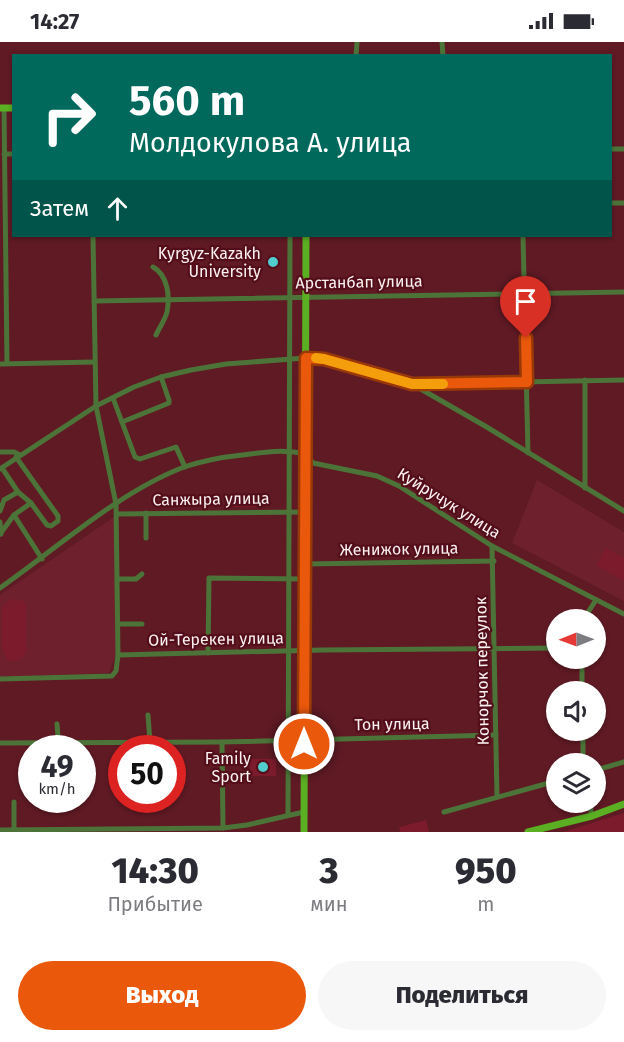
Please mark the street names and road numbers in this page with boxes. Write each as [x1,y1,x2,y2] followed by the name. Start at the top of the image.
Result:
[295,271,423,293] street label: Арстанбап улица
[394,464,504,542] street label: Куйручук улица
[152,488,270,510] street label: Санжыра улица
[340,538,458,560] street label: Женижок улица
[471,596,493,745] street label: Конорчок переулок
[148,628,284,650] street label: Ой-Терекен улица
[354,714,430,734] street label: Тон улица

